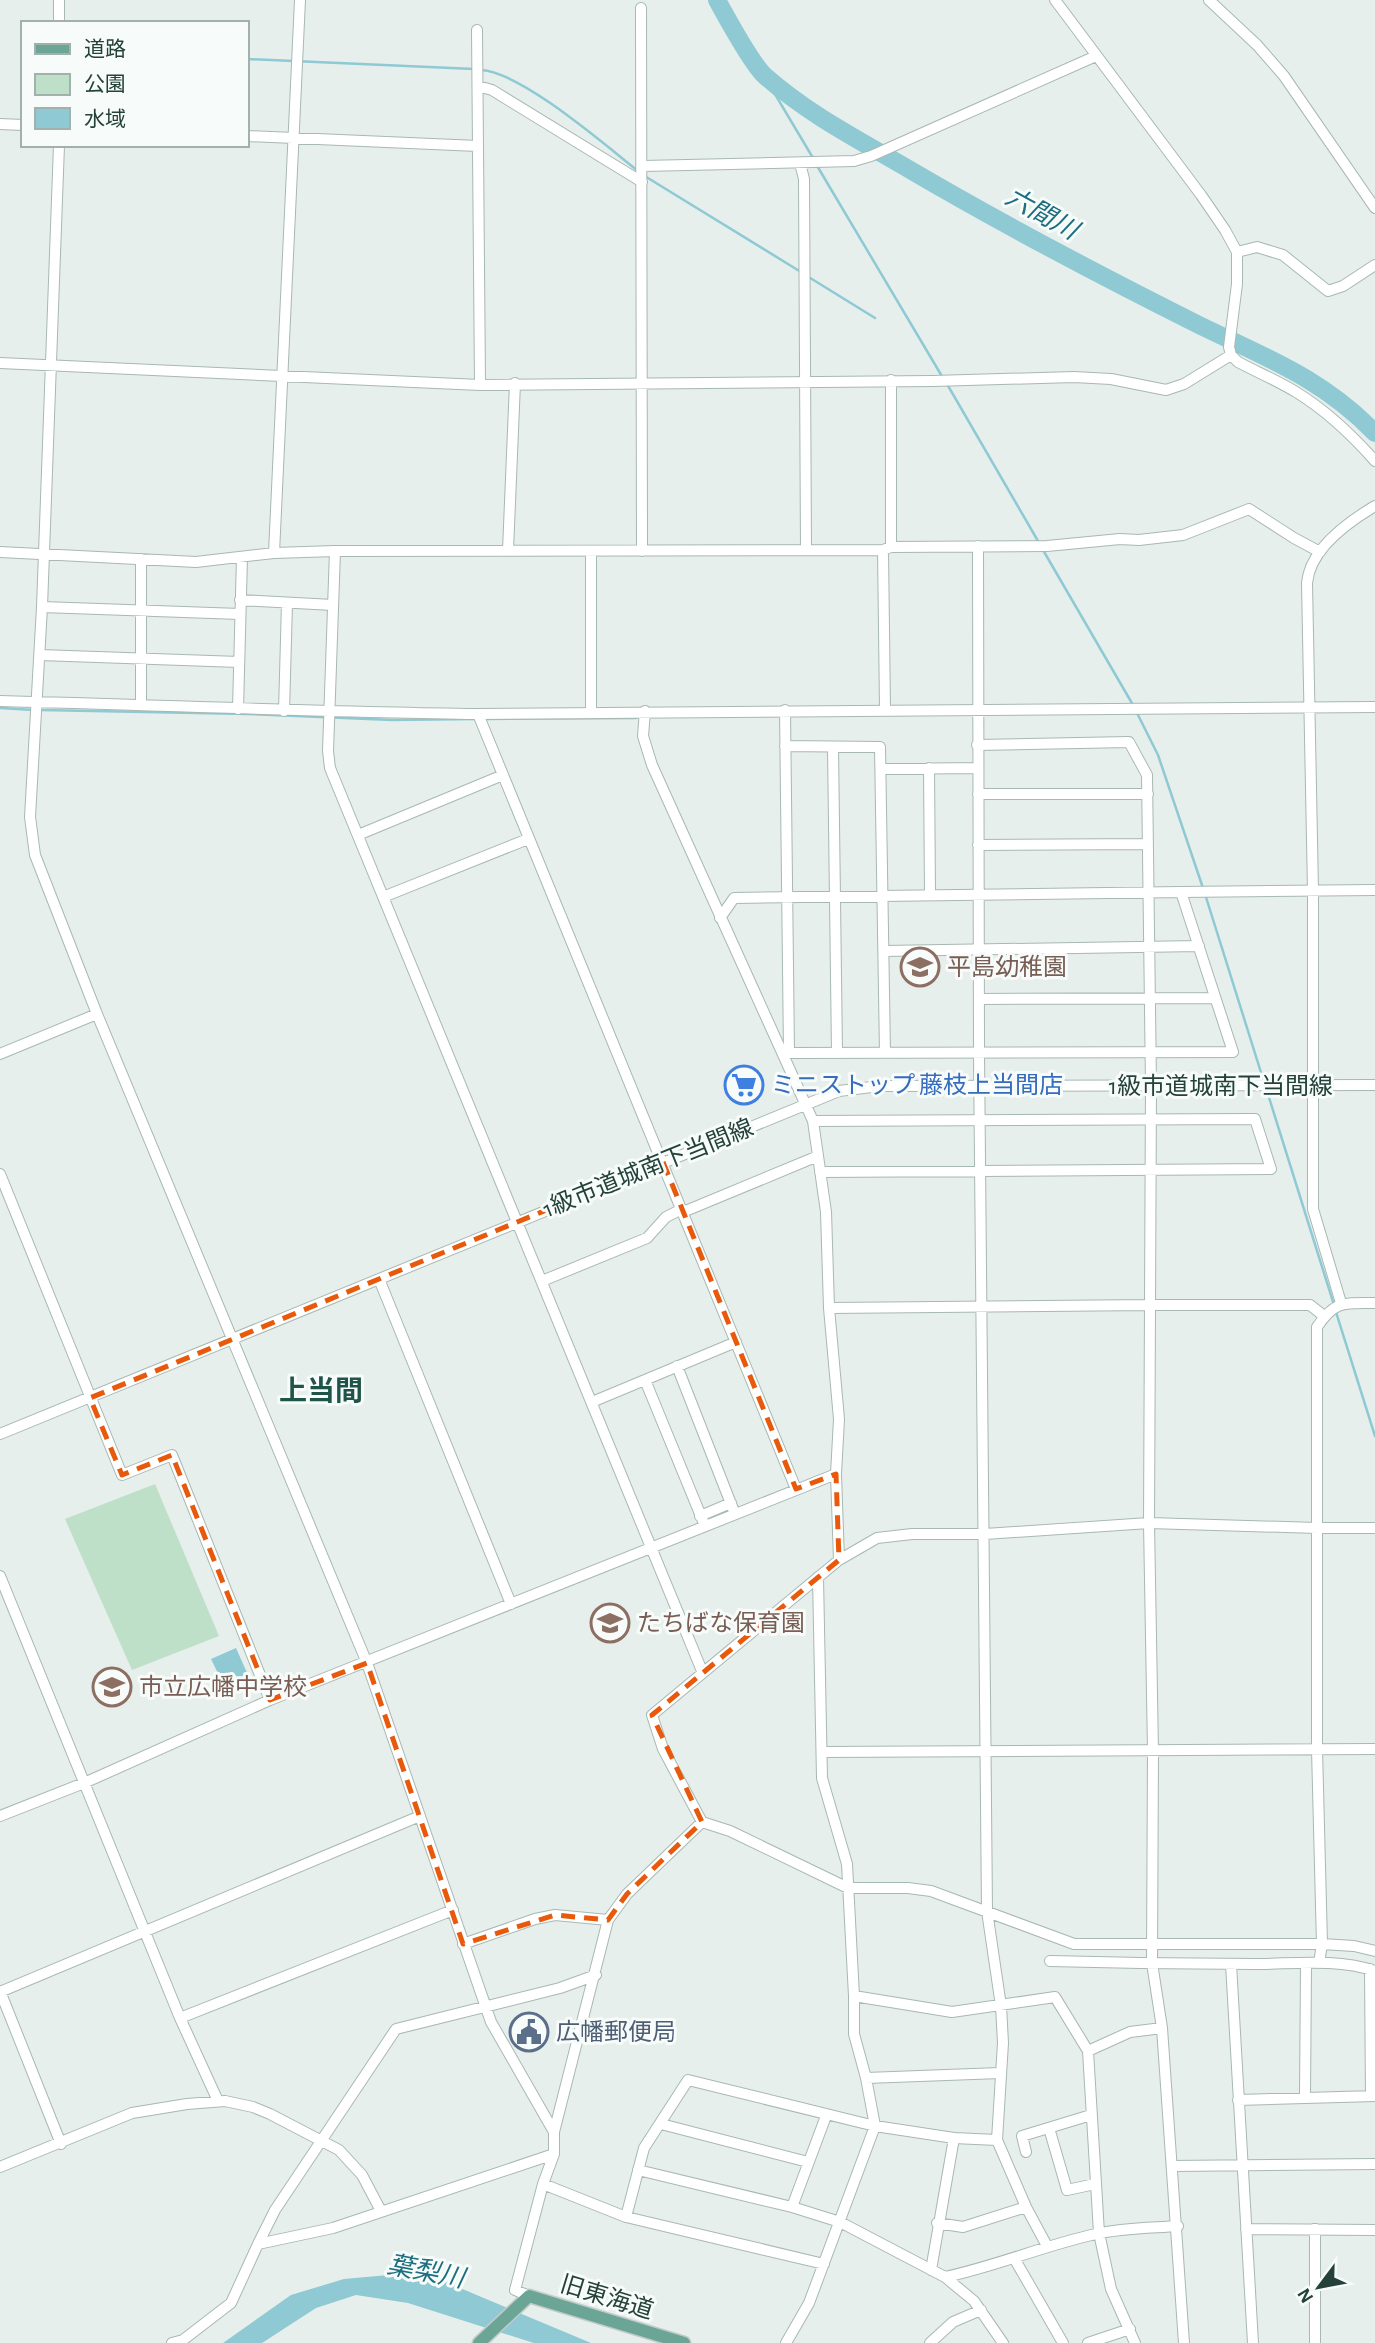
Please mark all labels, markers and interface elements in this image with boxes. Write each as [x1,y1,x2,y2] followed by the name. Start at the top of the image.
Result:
[21,21,248,147] legend
[84,38,126,60] text: 道路
[84,74,126,95] text: 公園
[84,108,126,130] text: 水域
[1001,183,1085,246] water label: 六間川
[899,946,941,988] school or university icon: 平島幼稚園
[947,954,1067,980] place label: 平島幼稚園
[723,1064,765,1106] supermarket icon: ミニストップ 藤枝上当間店
[771,1072,1063,1098] place label: ミニストップ 藤枝上当間店
[1109,1073,1333,1099] street label: 1級市道城南下当間線
[539,1114,757,1222] street label: 1級市道城南下当間線
[279,1376,363,1406] district label: 上当間
[589,1602,631,1644] school or university icon: たちばな保育園
[637,1610,805,1636] place label: たちばな保育園
[91,1666,133,1708] school or university icon: 市立広幡中学校
[139,1674,307,1700] place label: 市立広幡中学校
[508,2011,550,2053] public building icon: 広幡郵便局
[556,2019,676,2045] place label: 広幡郵便局
[385,2251,470,2293] water label: 葉梨川
[1284,2252,1354,2322] north arrow
[557,2271,657,2323] street label: 旧東海道
[1294,2285,1317,2306] text: N

